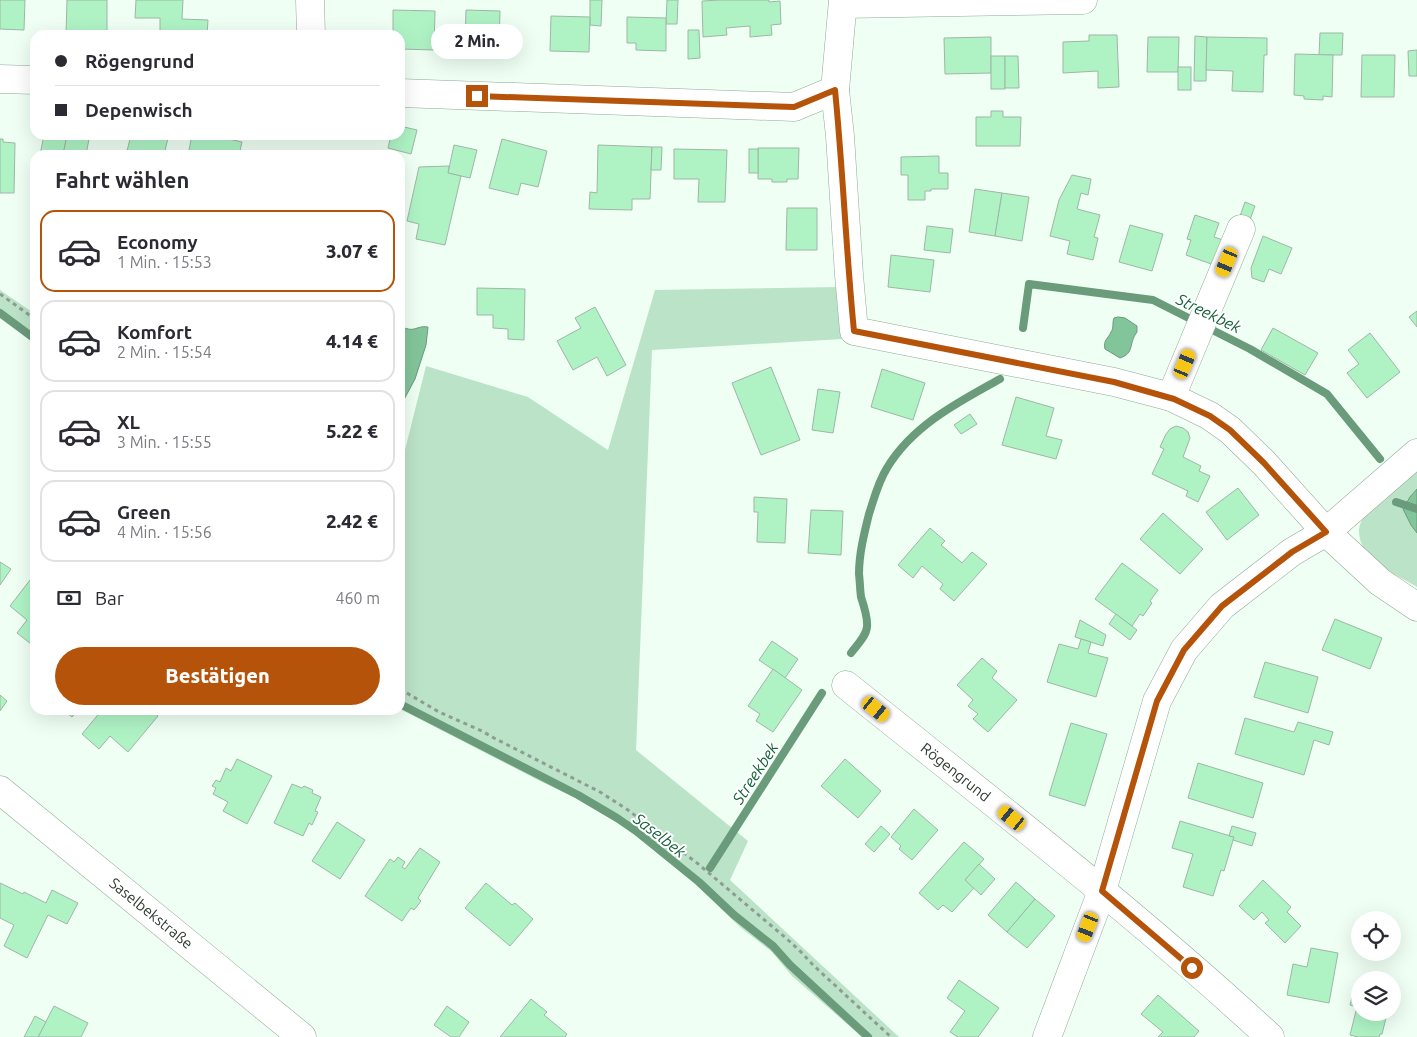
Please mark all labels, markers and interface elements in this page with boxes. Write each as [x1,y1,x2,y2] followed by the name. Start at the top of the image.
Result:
[431,23,523,58] callout: 2 Min.
[454,32,500,50] text: 2 Min.
[85,50,194,72] text: Rögengrund
[466,85,488,107] route end
[85,99,193,121] text: Depenwisch
[55,167,189,192] text: Fahrt wählen
[57,229,102,274] icon: car
[117,231,198,253] text: Economy
[326,240,378,262] text: 3.07 €
[1214,245,1239,279] car
[117,253,212,271] text: 1 Min. · 15:53
[1173,289,1245,337] water label: Streekbek
[57,319,102,364] icon: car
[117,321,192,343] text: Komfort
[326,330,378,352] text: 4.14 €
[117,343,212,361] text: 2 Min. · 15:54
[1172,347,1197,381] car
[57,409,102,454] icon: car
[117,411,140,433] text: XL
[326,420,378,442] text: 5.22 €
[117,433,212,451] text: 3 Min. · 15:55
[57,499,102,544] icon: car
[117,501,171,523] text: Green
[326,510,378,532] text: 2.42 €
[117,523,212,541] text: 4 Min. · 15:56
[55,584,83,612] icon: cash
[95,587,124,609] text: Bar
[335,589,380,607] text: 460 m
[55,647,380,705] button: Bestätigen
[859,694,892,724] car
[728,738,782,808] water label: Streekbek
[918,739,994,805] street label: Rögengrund
[995,803,1028,833] car
[630,809,690,861] water label: Saselbek
[106,874,196,952] street label: Saselbekstraße
[1075,910,1100,944] car
[1351,911,1401,1021] map controls
[1351,911,1401,961] button: locate
[1181,957,1203,979] route start
[1351,971,1401,1021] button: layers

